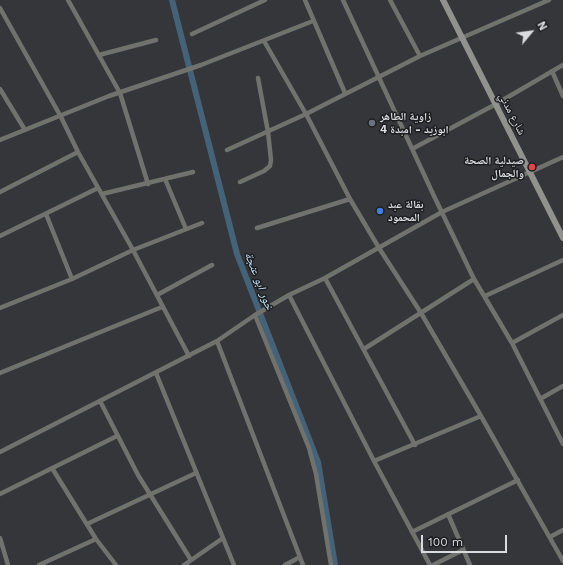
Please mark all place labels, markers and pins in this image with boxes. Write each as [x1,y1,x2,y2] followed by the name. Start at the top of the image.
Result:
[380,110,449,136] place label: زاوية الطاهر ابوزيد - امبدة 4
[367,118,377,128] marker: زاوية الطاهر ابوزيد - امبدة 4
[464,154,524,180] place label: صيدلية الصحة والجمال
[527,162,537,172] marker: صيدلية الصحة والجمال
[388,198,424,224] place label: بقالة عبد المحمود
[375,206,385,216] marker: بقالة عبد المحمود

